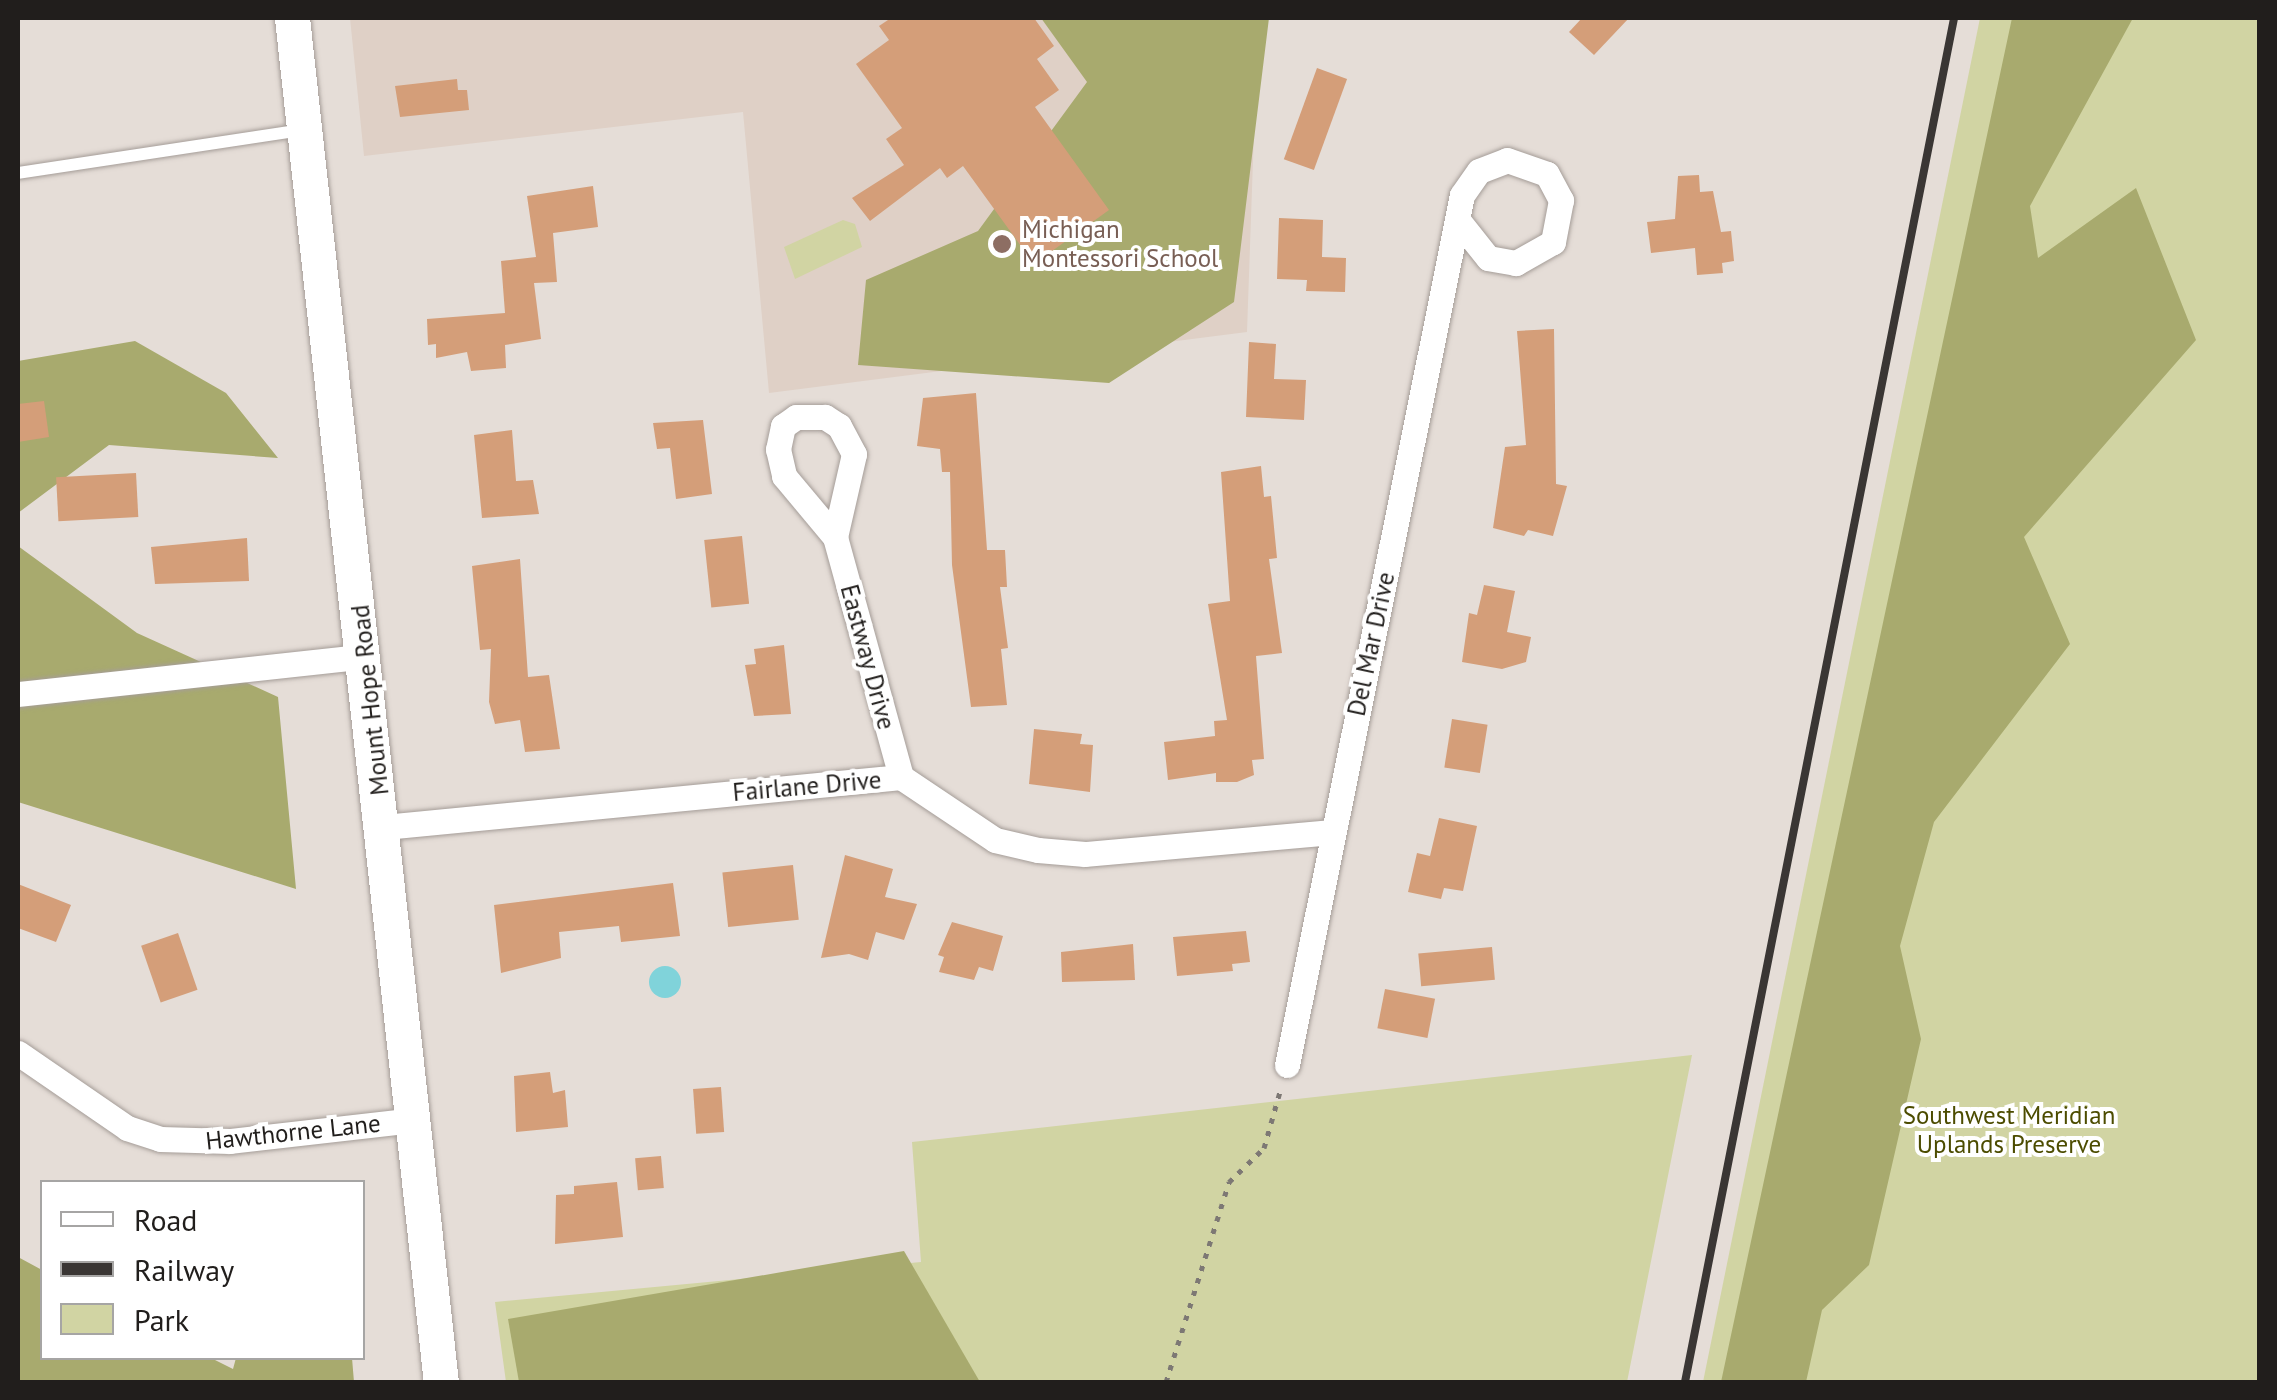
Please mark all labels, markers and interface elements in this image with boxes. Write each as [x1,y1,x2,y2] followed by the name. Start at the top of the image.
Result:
[1022,215,1218,274] place label: Michigan Montessori School
[991,233,1013,255] marker: Michigan Montessori School
[1341,569,1401,719] street label: Del Mar Drive
[834,581,902,733] street label: Eastway Drive
[345,603,395,797] street label: Mount Hope Road
[731,765,883,807] street label: Fairlane Drive
[1903,1101,2115,1160] park label: Southwest Meridian Uplands Preserve
[204,1108,382,1156] street label: Hawthorne Lane
[40,1180,365,1360] legend
[134,1200,198,1239] text: Road
[134,1250,234,1289] text: Railway
[134,1300,189,1339] text: Park

